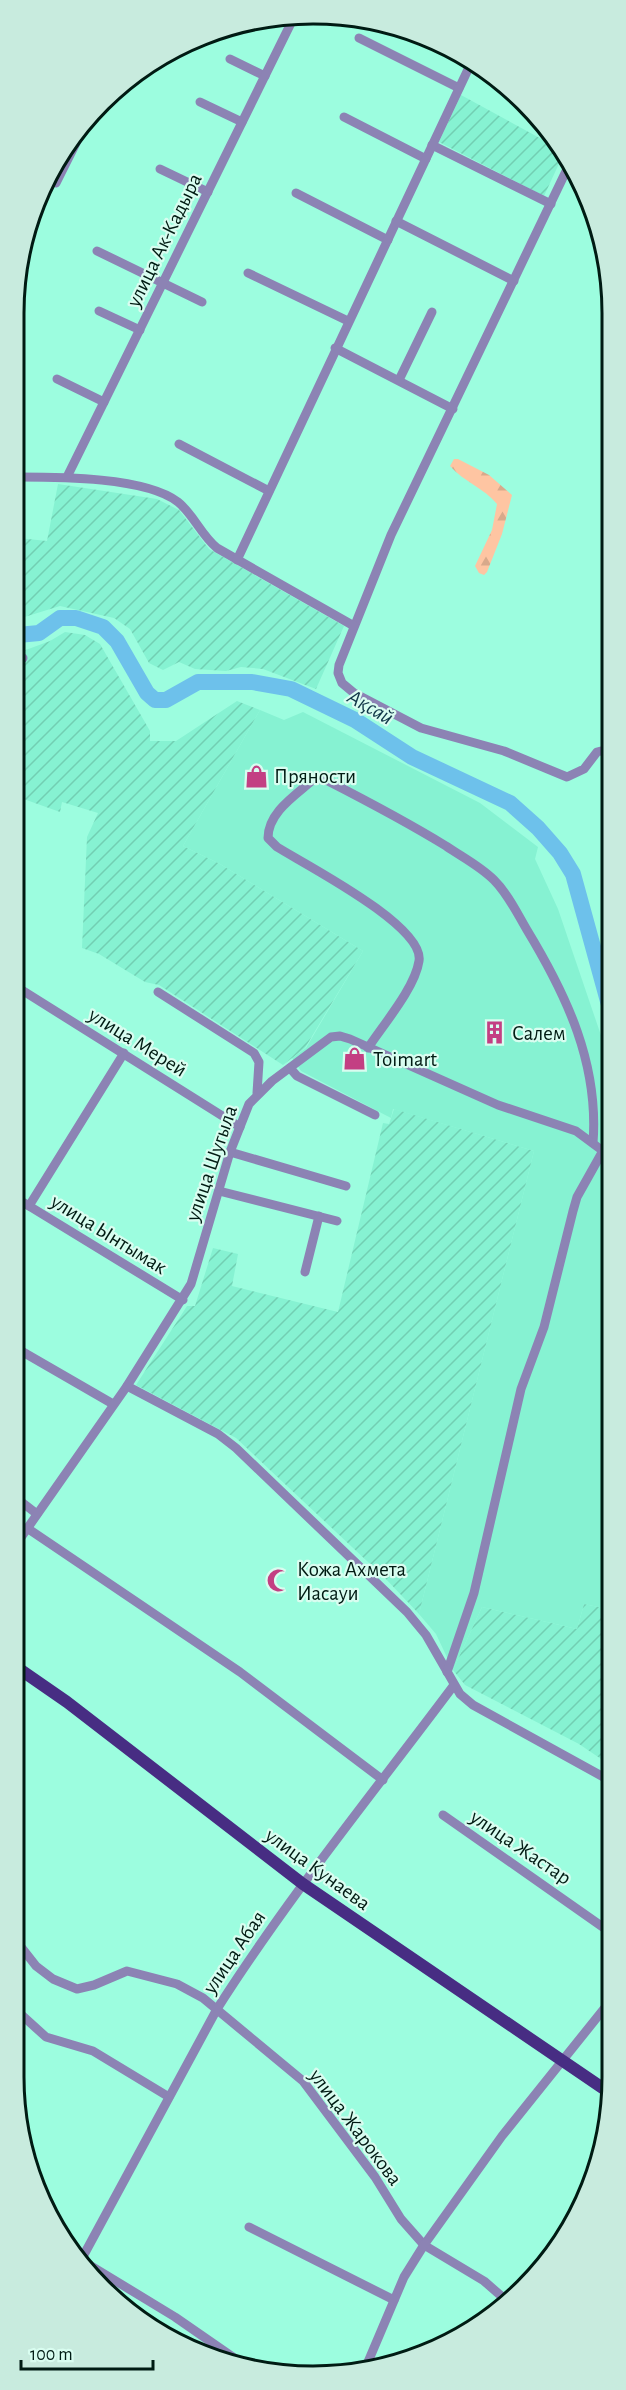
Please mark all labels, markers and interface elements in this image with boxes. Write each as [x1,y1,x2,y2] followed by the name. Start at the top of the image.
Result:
[123,170,206,311] street label: улица Ак-Кадыра
[343,685,397,729] water label: Ақсай
[243,763,269,789] shop icon: Пряности
[274,766,356,787] place label: Пряности
[84,1003,191,1081] street label: улица Мерей
[481,1020,507,1046] building icon: Салем
[512,1023,566,1044] place label: Салем
[342,1046,368,1072] shop icon: Toimart
[373,1049,437,1070] place label: Toimart
[182,1102,241,1225] street label: улица Шугыла
[46,1190,171,1279] street label: улица Ынтымак
[297,1559,407,1604] place label: Кожа Ахмета Иасауи
[266,1568,292,1594] mosque icon: Кожа Ахмета Иасауи
[466,1806,575,1889] street label: улица Жастар
[261,1824,374,1915] street label: улица Кунаева
[199,1907,270,1998] street label: улица Абая
[305,2065,406,2190] street label: улица Жарокова
[21,2333,153,2371] scale bar
[30,2346,73,2364] text: 100 m

